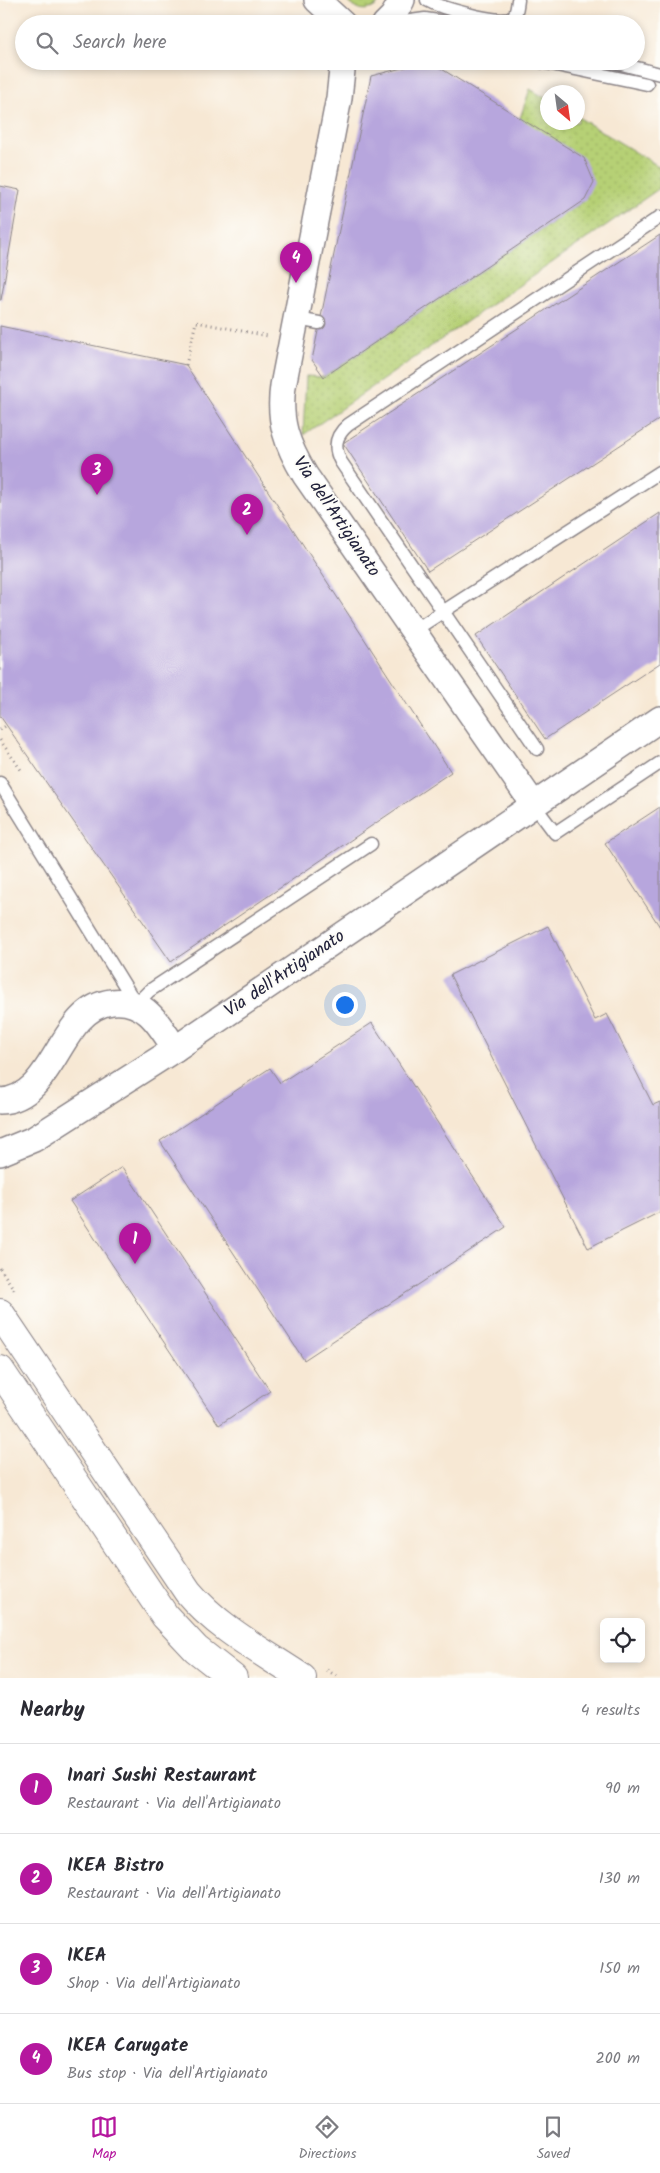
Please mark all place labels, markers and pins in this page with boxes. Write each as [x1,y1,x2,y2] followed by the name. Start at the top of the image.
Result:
[280,242,312,283] pin: 4
[81,454,113,495] pin: 3
[231,494,263,535] pin: 2
[119,1223,151,1264] pin: 1

